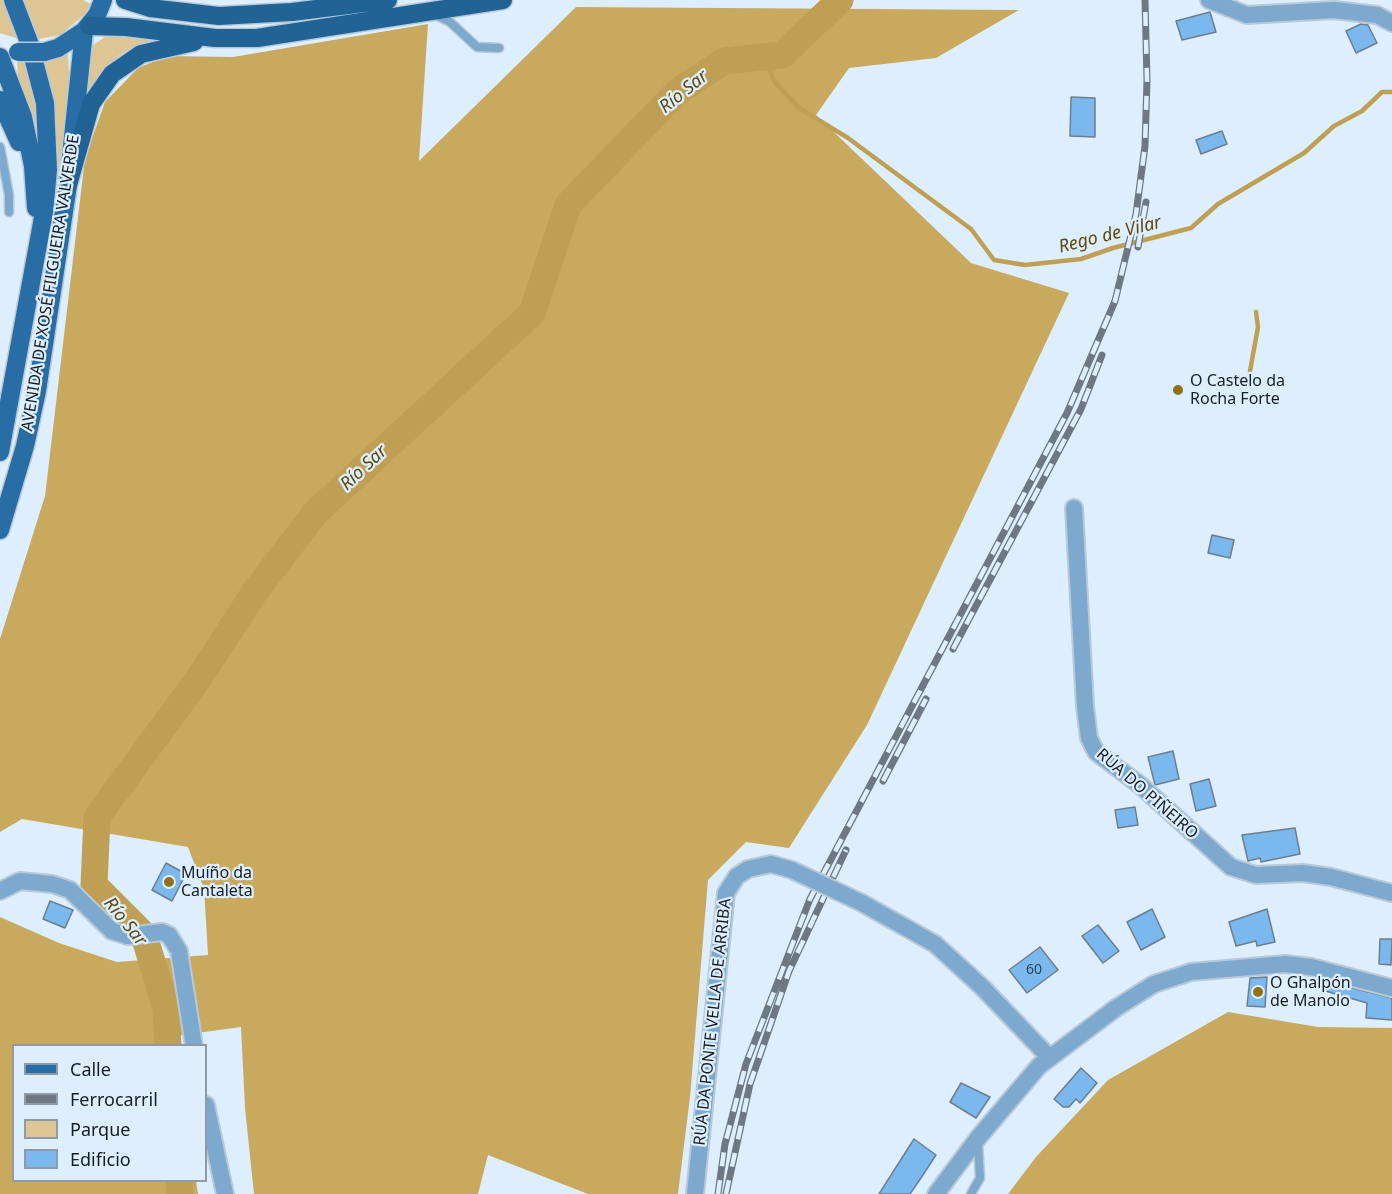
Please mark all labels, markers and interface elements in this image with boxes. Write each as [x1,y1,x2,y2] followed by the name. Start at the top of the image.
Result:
[655,66,713,118] water label: Río Sar
[18,134,84,432] street label: AVENIDA DE XOSÉ FILGUEIRA VALVERDE
[1056,212,1164,258] water label: Rego de Vilar
[1190,371,1285,409] place label: O Castelo da Rocha Forte
[1171,383,1185,397] marker: O Castelo da Rocha Forte
[336,441,392,495] water label: Río Sar
[1092,745,1202,843] street label: RÚA DO PIÑEIRO
[181,863,253,901] place label: Muíño da Cantaleta
[162,875,176,889] marker: Muíño da Cantaleta
[99,893,151,951] water label: Río Sar
[690,897,736,1147] street label: RÚA DA PONTE VELLA DE ARRIBA
[1026,962,1042,978] house number: 60
[1270,973,1351,1011] place label: O Ghalpón de Manolo
[1251,985,1265,999] marker: O Ghalpón de Manolo
[12,1044,207,1182] legend
[70,1057,111,1081] text: Calle
[70,1087,158,1111] text: Ferrocarril
[70,1117,130,1141] text: Parque
[70,1147,131,1171] text: Edificio

